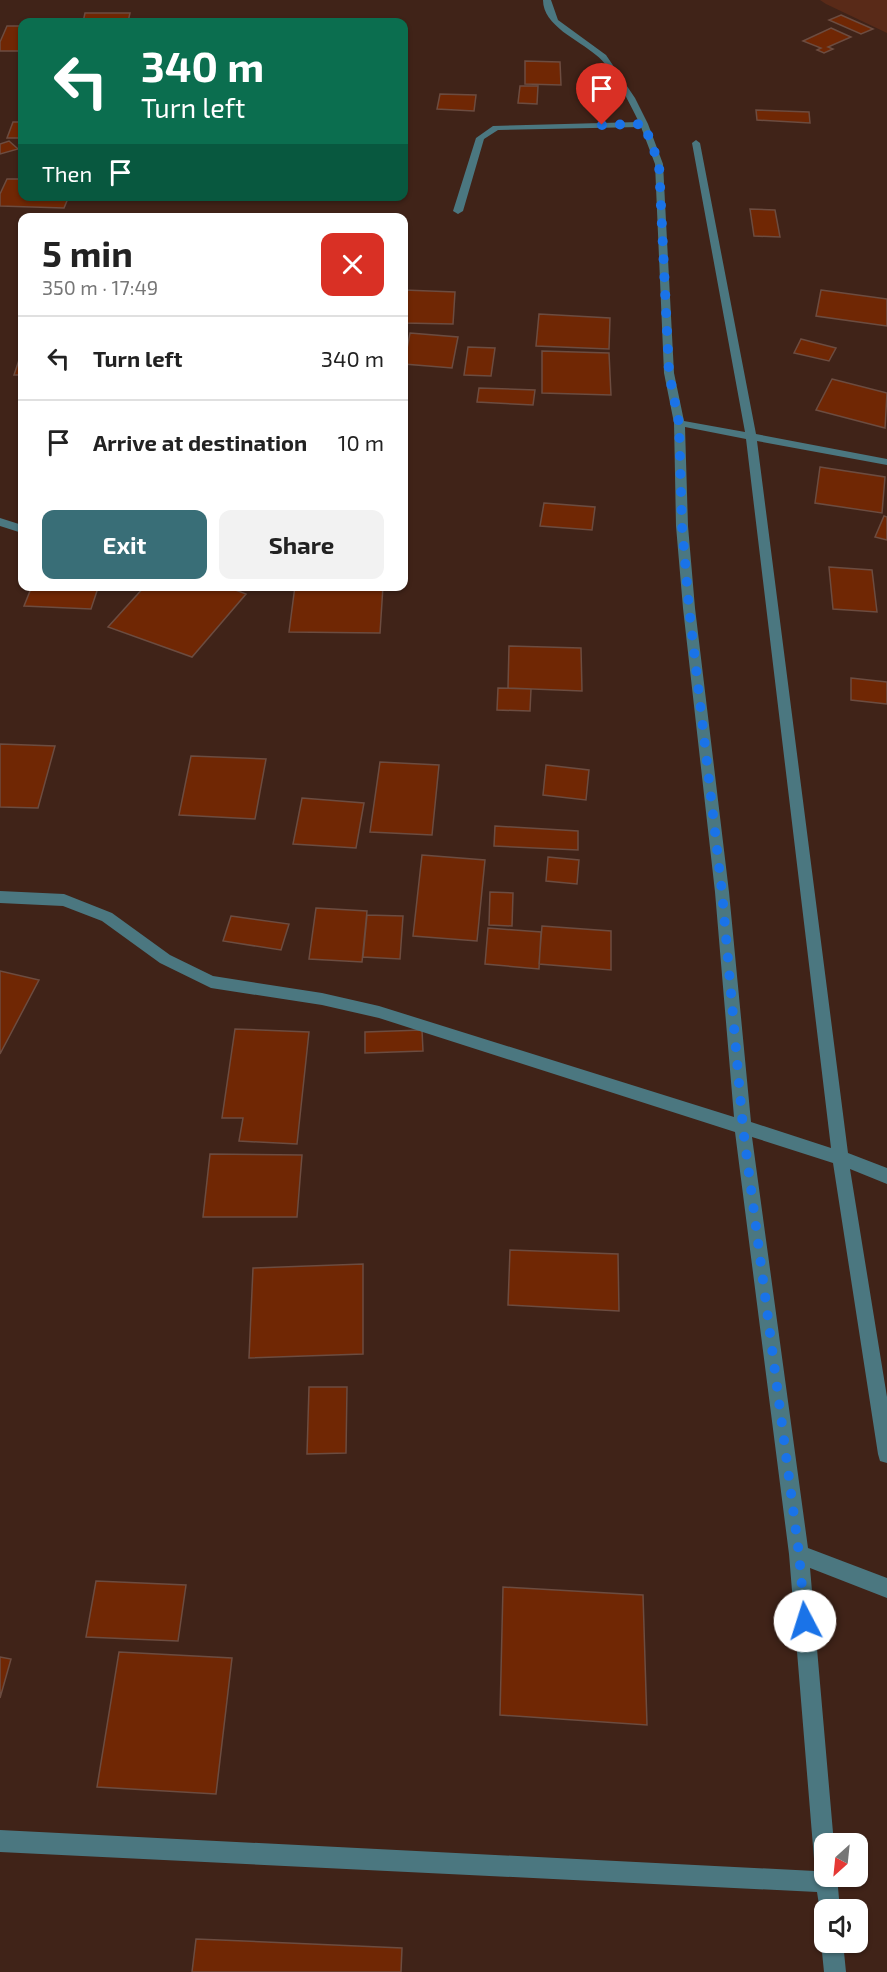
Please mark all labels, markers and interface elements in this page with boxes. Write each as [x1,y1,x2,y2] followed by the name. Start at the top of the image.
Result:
[141,40,264,90] text: 340 m
[42,42,120,120] icon: left
[576,63,627,125] pin
[585,72,618,105] icon: arrive
[141,91,245,123] text: Turn left
[104,156,137,189] icon: arrive
[42,160,92,186] text: Then
[42,231,133,274] text: 5 min
[321,233,384,296] button: close
[42,275,158,299] text: 350 m · 17:49
[42,342,75,375] icon: left
[93,345,182,371] text: Turn left
[321,345,384,371] text: 340 m
[42,426,75,459] icon: arrive
[93,429,307,455] text: Arrive at destination
[338,429,384,455] text: 10 m
[42,510,207,579] button: Exit
[219,510,384,579] button: Share
[773,1589,837,1653] position arrow
[814,1833,868,1887] north arrow
[814,1833,868,1953] map controls
[814,1899,868,1953] button: sound

